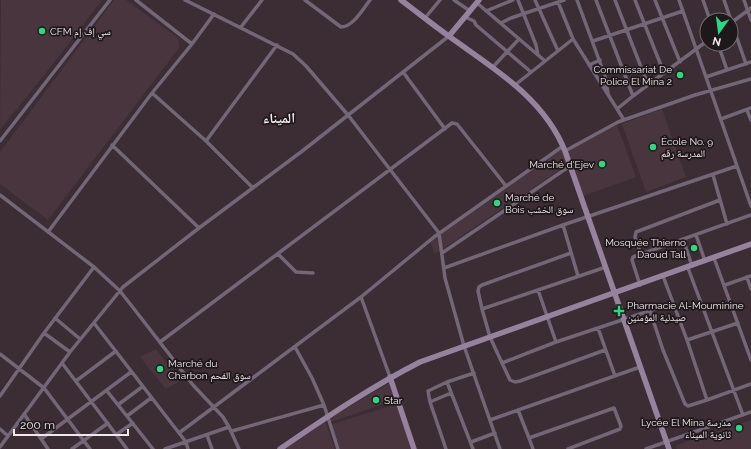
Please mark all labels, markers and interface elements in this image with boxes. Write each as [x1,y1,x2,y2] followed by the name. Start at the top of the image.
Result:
[699,12,739,52] north arrow
[37,26,47,36] marker: CFM سي إف إم
[50,26,111,40] place label: CFM سي إف إم
[711,34,722,49] text: N
[594,64,672,87] place label: Commissariat De Police El Mina 2
[675,70,685,80] marker: Commissariat De Police El Mina 2
[263,110,295,126] district label: الميناء
[661,136,713,161] place label: École No. 9 المدرسة رقم
[648,142,658,152] marker: École No. 9 المدرسة رقم
[529,159,595,170] place label: Marché d'Ejev
[597,159,607,169] marker: Marché d'Ejev
[505,192,574,216] place label: Marché de Bois سوق الخشب
[492,198,502,208] marker: Marché de Bois سوق الخشب
[605,237,686,260] place label: Mosquée Thierno Daoud Tall
[689,243,699,253] marker: Mosquée Thierno Daoud Tall
[627,300,744,324] place label: Pharmacie Al-Mouminine صيدلية المؤمنين
[614,306,624,316] marker: Pharmacie Al-Mouminine صيدلية المؤمنين
[168,358,251,383] place label: Marché du Charbon سوق الفحم
[155,364,165,374] marker: Marché du Charbon سوق الفحم
[371,395,381,405] marker: Star
[384,395,403,406] place label: Star
[14,411,128,437] scale bar
[641,417,731,440] place label: Lycée El Mina مدرسة ثانوية الميناء
[20,418,55,432] text: 200 m
[734,423,744,433] marker: Lycée El Mina مدرسة ثانوية الميناء

